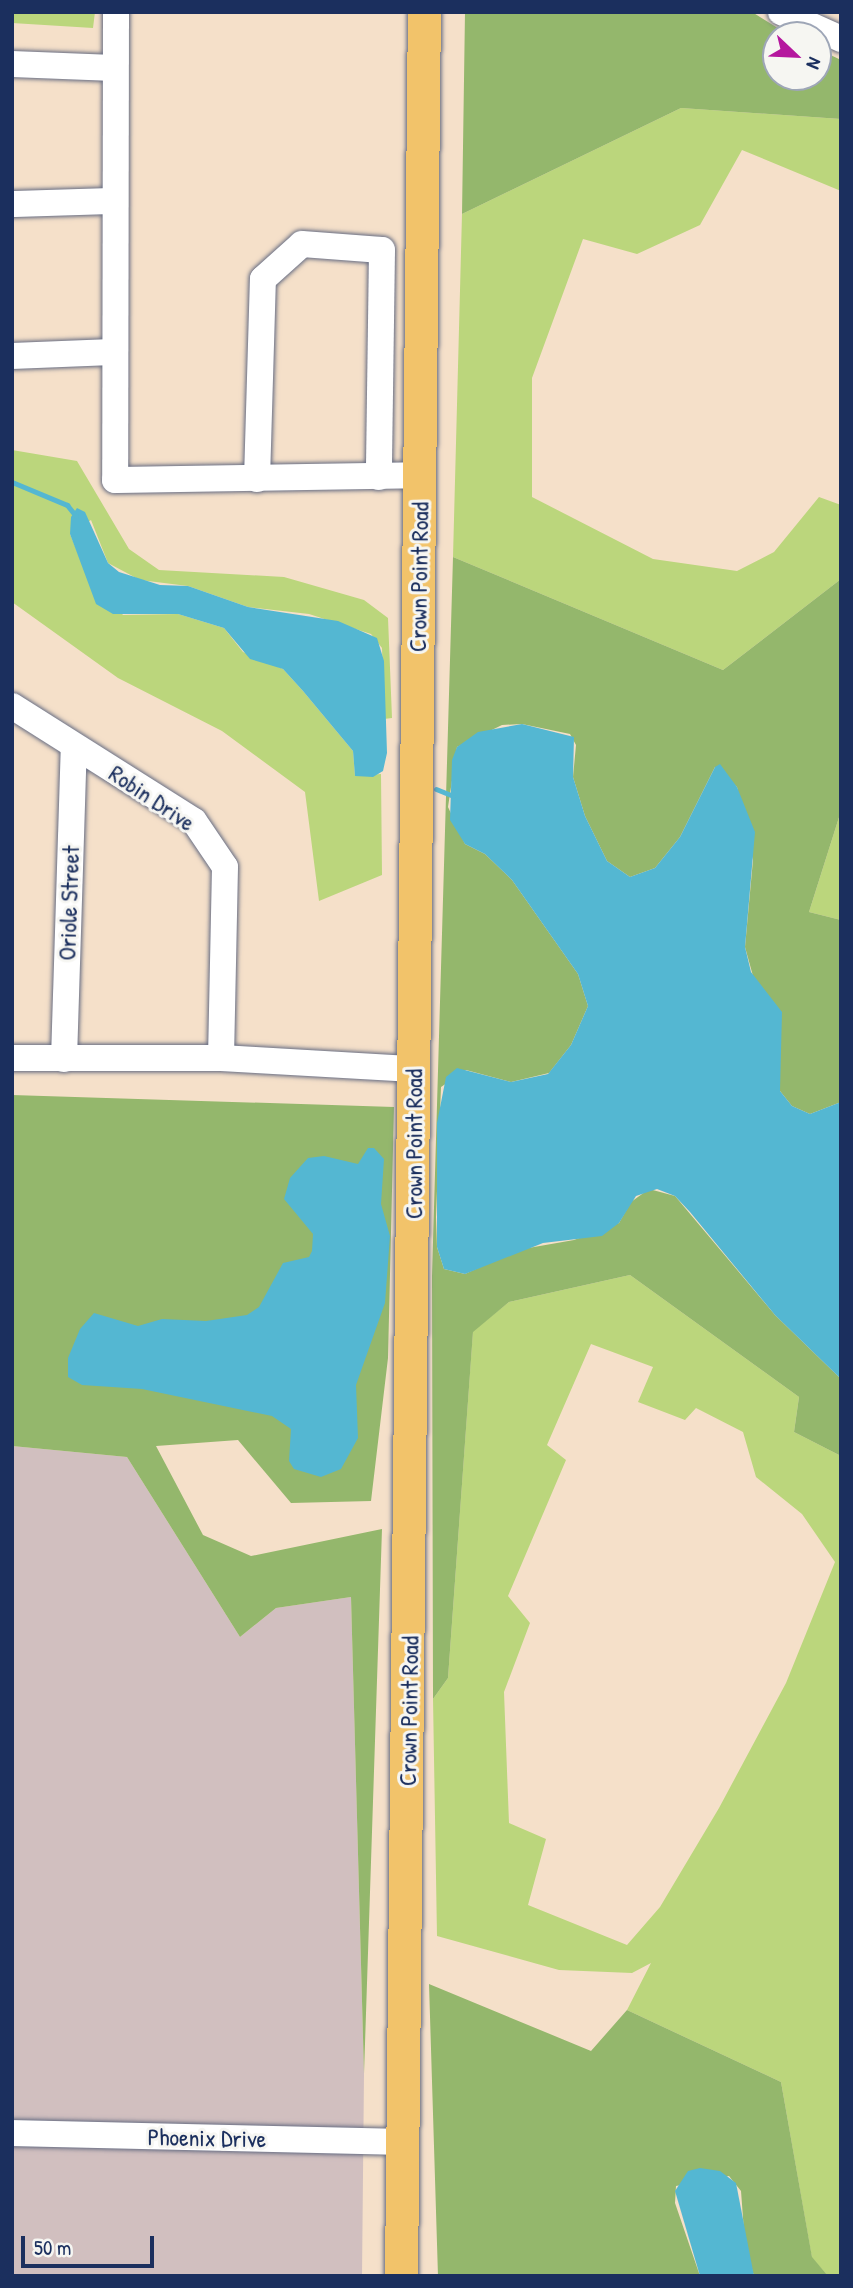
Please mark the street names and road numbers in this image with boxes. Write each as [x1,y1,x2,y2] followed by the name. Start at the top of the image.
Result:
[403,502,435,652] street label: Crown Point Road
[104,759,200,837] street label: Robin Drive
[53,845,85,961] street label: Oriole Street
[400,1069,428,1219] street label: Crown Point Road
[393,1636,425,1786] street label: Crown Point Road
[148,2123,266,2153] street label: Phoenix Drive

